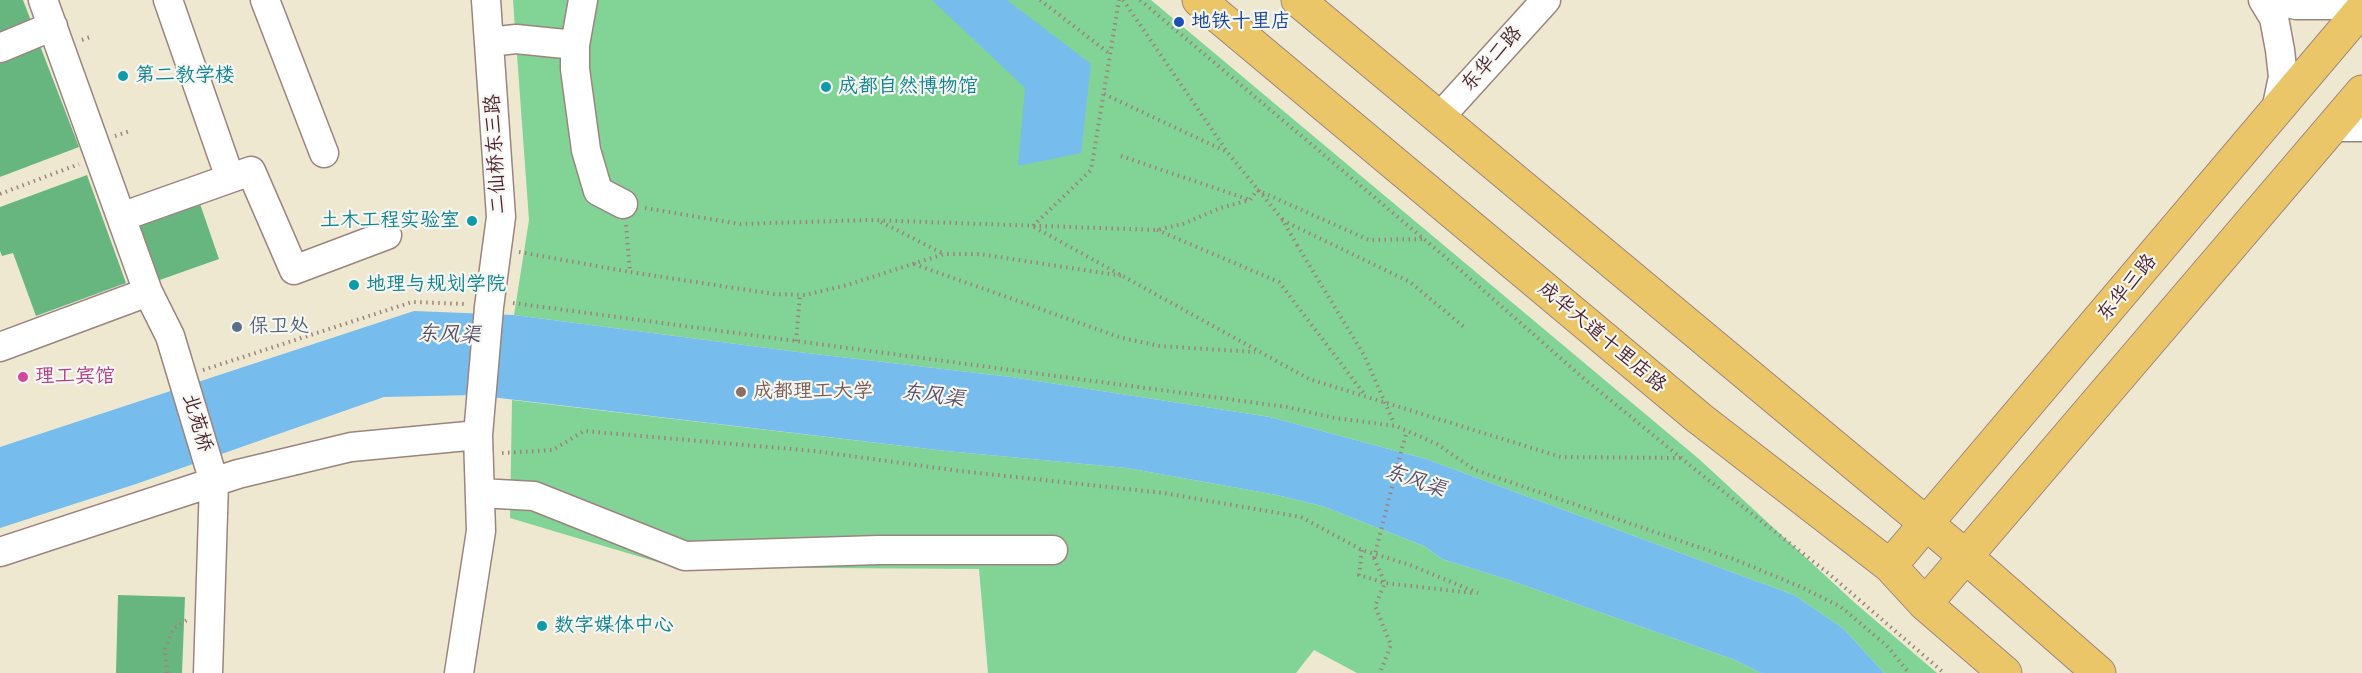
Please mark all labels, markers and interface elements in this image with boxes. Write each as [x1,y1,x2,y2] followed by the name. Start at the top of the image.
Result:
[1191,10,1291,34] place label: 地铁十里店
[1172,15,1186,29] marker: 地铁十里店
[1456,21,1528,97] street label: 东华二路
[135,64,235,88] place label: 第二教学楼
[116,69,130,83] marker: 第二教学楼
[838,75,978,99] place label: 成都自然博物馆
[819,80,833,94] marker: 成都自然博物馆
[481,93,511,215] street label: 二仙桥东三路
[320,209,460,233] place label: 土木工程实验室
[465,214,479,228] marker: 土木工程实验室
[2092,250,2162,326] street label: 东华三路
[366,273,506,297] place label: 地理与规划学院
[1533,276,1671,398] street label: 成华大道十里店路
[347,278,361,292] marker: 地理与规划学院
[249,315,309,339] place label: 保卫处
[230,320,244,334] marker: 保卫处
[417,321,481,349] water label: 东风渠
[35,365,115,389] place label: 理工宾馆
[16,370,30,384] marker: 理工宾馆
[900,379,966,413] water label: 东风渠
[753,380,873,404] place label: 成都理工大学
[734,385,748,399] marker: 成都理工大学
[177,391,217,455] street label: 北苑桥
[1381,459,1449,503] water label: 东风渠
[554,614,674,638] place label: 数字媒体中心
[535,619,549,633] marker: 数字媒体中心

